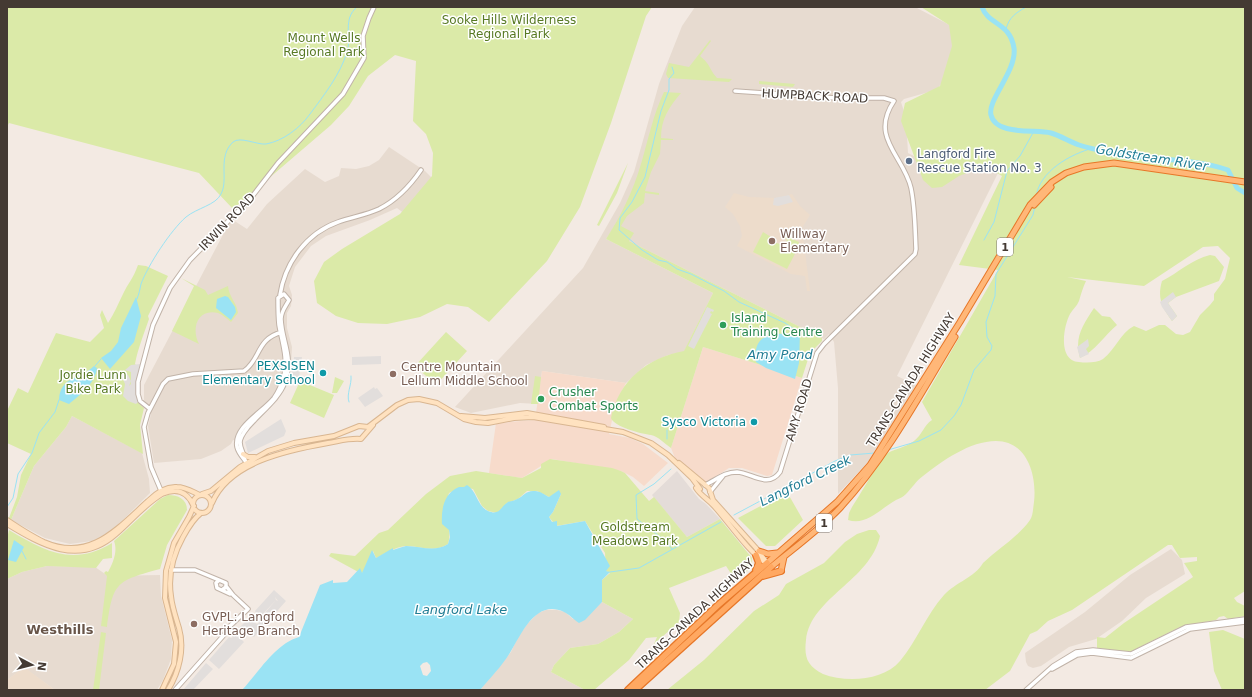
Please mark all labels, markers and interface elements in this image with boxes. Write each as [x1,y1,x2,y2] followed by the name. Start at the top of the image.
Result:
[442,13,576,41] park label: Sooke Hills Wilderness Regional Park
[283,31,365,59] park label: Mount Wells Regional Park
[761,86,869,106] street label: HUMPBACK ROAD
[1095,141,1211,174] water label: Goldstream River
[917,147,1042,175] place label: Langford Fire Rescue Station No. 3
[904,156,914,166] marker: Langford Fire Rescue Station No. 3
[196,190,258,254] street label: IRWIN ROAD
[780,227,849,255] place label: Willway Elementary
[767,236,777,246] marker: Willway Elementary
[997,238,1013,256] road number: 1
[863,310,959,451] street label: TRANS-CANADA HIGHWAY
[730,311,822,339] place label: Island Training Centre
[718,320,728,330] marker: Island Training Centre
[746,347,814,362] water label: Amy Pond
[202,359,315,387] place label: PEXSISEṈ Elementary School
[401,360,528,388] place label: Centre Mountain Lellum Middle School
[58,368,127,396] park label: Jordie Lunn Bike Park
[318,368,328,378] marker: PEXSISEṈ Elementary School
[388,369,398,379] marker: Centre Mountain Lellum Middle School
[783,377,815,443] street label: AMY ROAD
[549,385,638,413] place label: Crusher Combat Sports
[536,394,546,404] marker: Crusher Combat Sports
[662,415,746,429] place label: Sysco Victoria
[749,417,759,427] marker: Sysco Victoria
[757,452,854,509] water label: Langford Creek
[816,514,832,532] road number: 1
[592,520,678,548] park label: Goldstream Meadows Park
[633,555,757,673] street label: TRANS-CANADA HIGHWAY
[415,602,507,617] water label: Langford Lake
[202,610,300,638] place label: GVPL: Langford Heritage Branch
[189,619,199,629] marker: GVPL: Langford Heritage Branch
[26,622,94,637] district label: Westhills
[12,645,52,685] north arrow
[34,661,48,672] text: N

